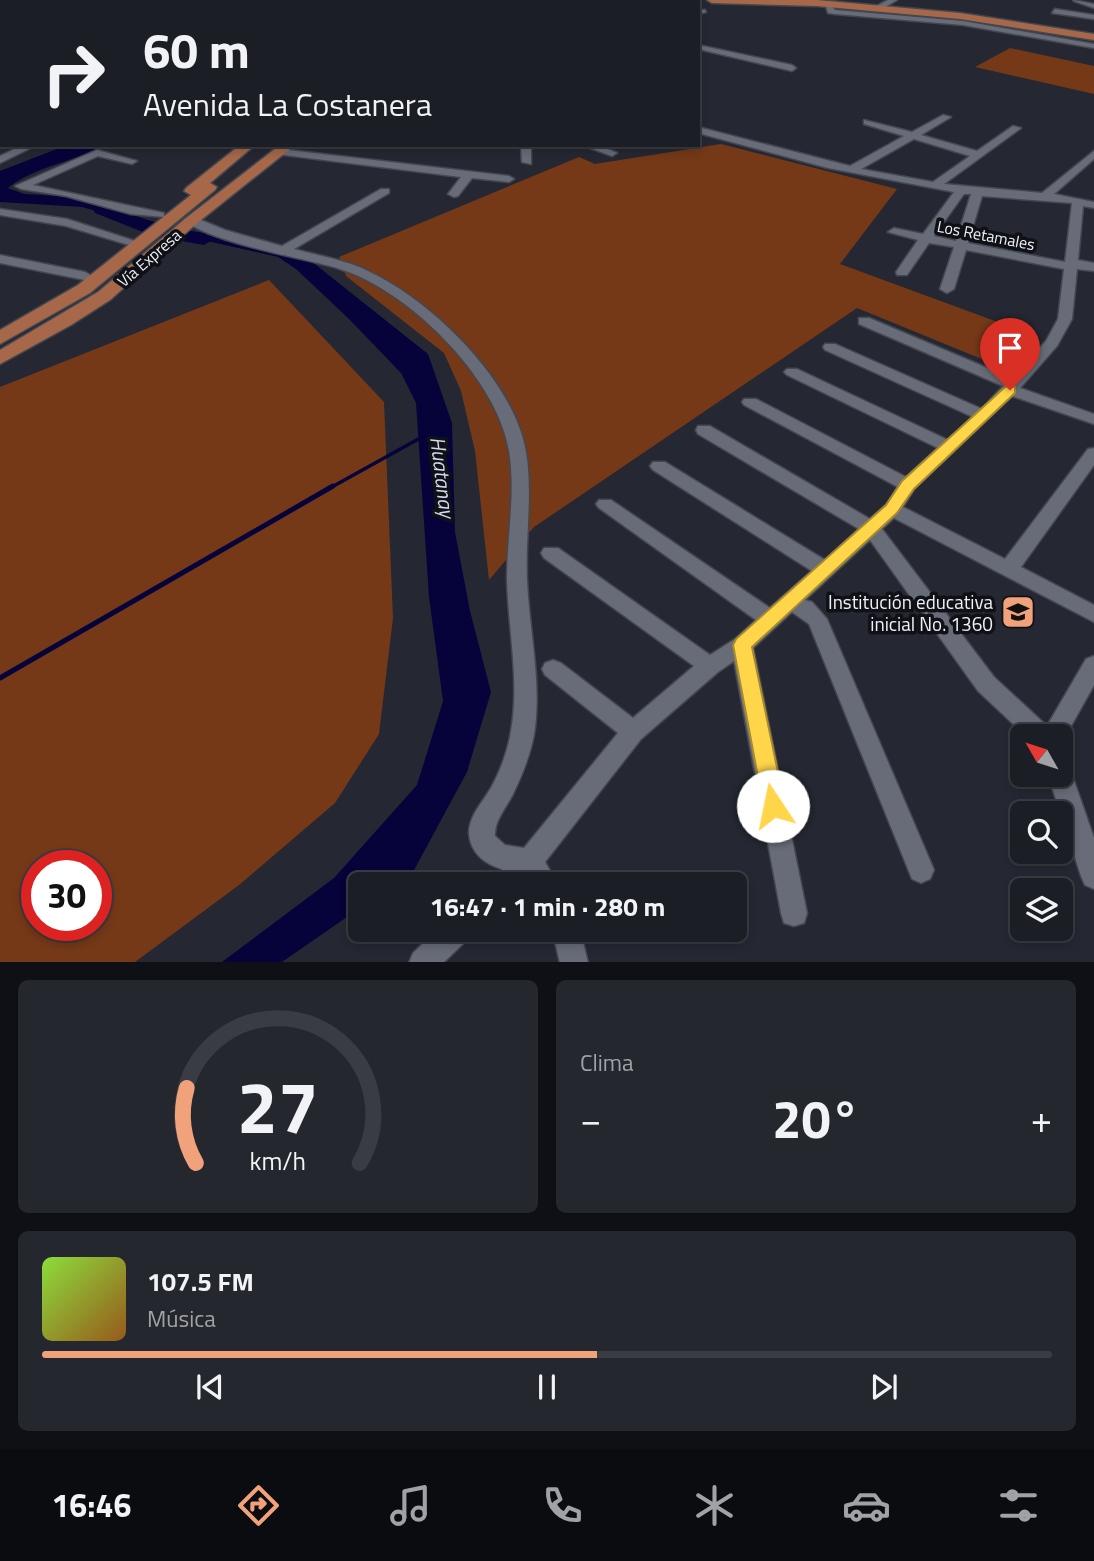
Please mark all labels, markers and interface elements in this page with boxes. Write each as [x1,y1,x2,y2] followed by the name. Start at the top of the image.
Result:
[143,12,250,87] text: 60 m
[28,28,119,119] icon: right
[143,80,432,128] text: Avenida La Costanera
[935,214,1037,256] street label: Los Retamales
[112,223,186,293] street label: Vía Expresa
[980,318,1040,390] pin
[991,329,1029,367] icon: arrive
[422,434,464,522] water label: Huatanay
[828,587,993,638] place label: Institución educativa inicial No. 1360
[999,593,1037,631] school or university icon: Institución educativa inicial No. 1360
[1010,724,1073,788] north arrow
[1010,724,1073,941] map controls
[736,769,810,843] position arrow
[1010,801,1073,864] button: search
[21,850,112,941] speed limit sign: 30
[1010,878,1073,941] button: layers
[430,887,665,926] text: 16:47 · 1 min · 280 m
[580,1045,634,1080] text: Clima
[237,1051,319,1161] text: 27
[772,1079,860,1158] text: 20°
[580,1090,601,1148] text: −
[1031,1090,1052,1148] text: +
[250,1141,306,1179] text: km/h
[147,1262,254,1301] text: 107.5 FM
[147,1301,216,1336] text: Música
[191,1368,229,1406] icon: previous
[528,1368,566,1406] icon: pause
[865,1368,903,1406] icon: next
[51,1481,131,1529] text: 16:46
[234,1481,283,1530] icon: directions
[386,1481,435,1530] icon: music
[538,1481,587,1530] icon: phone
[690,1481,739,1530] icon: climate
[842,1481,891,1530] icon: car
[994,1481,1043,1530] icon: filters

